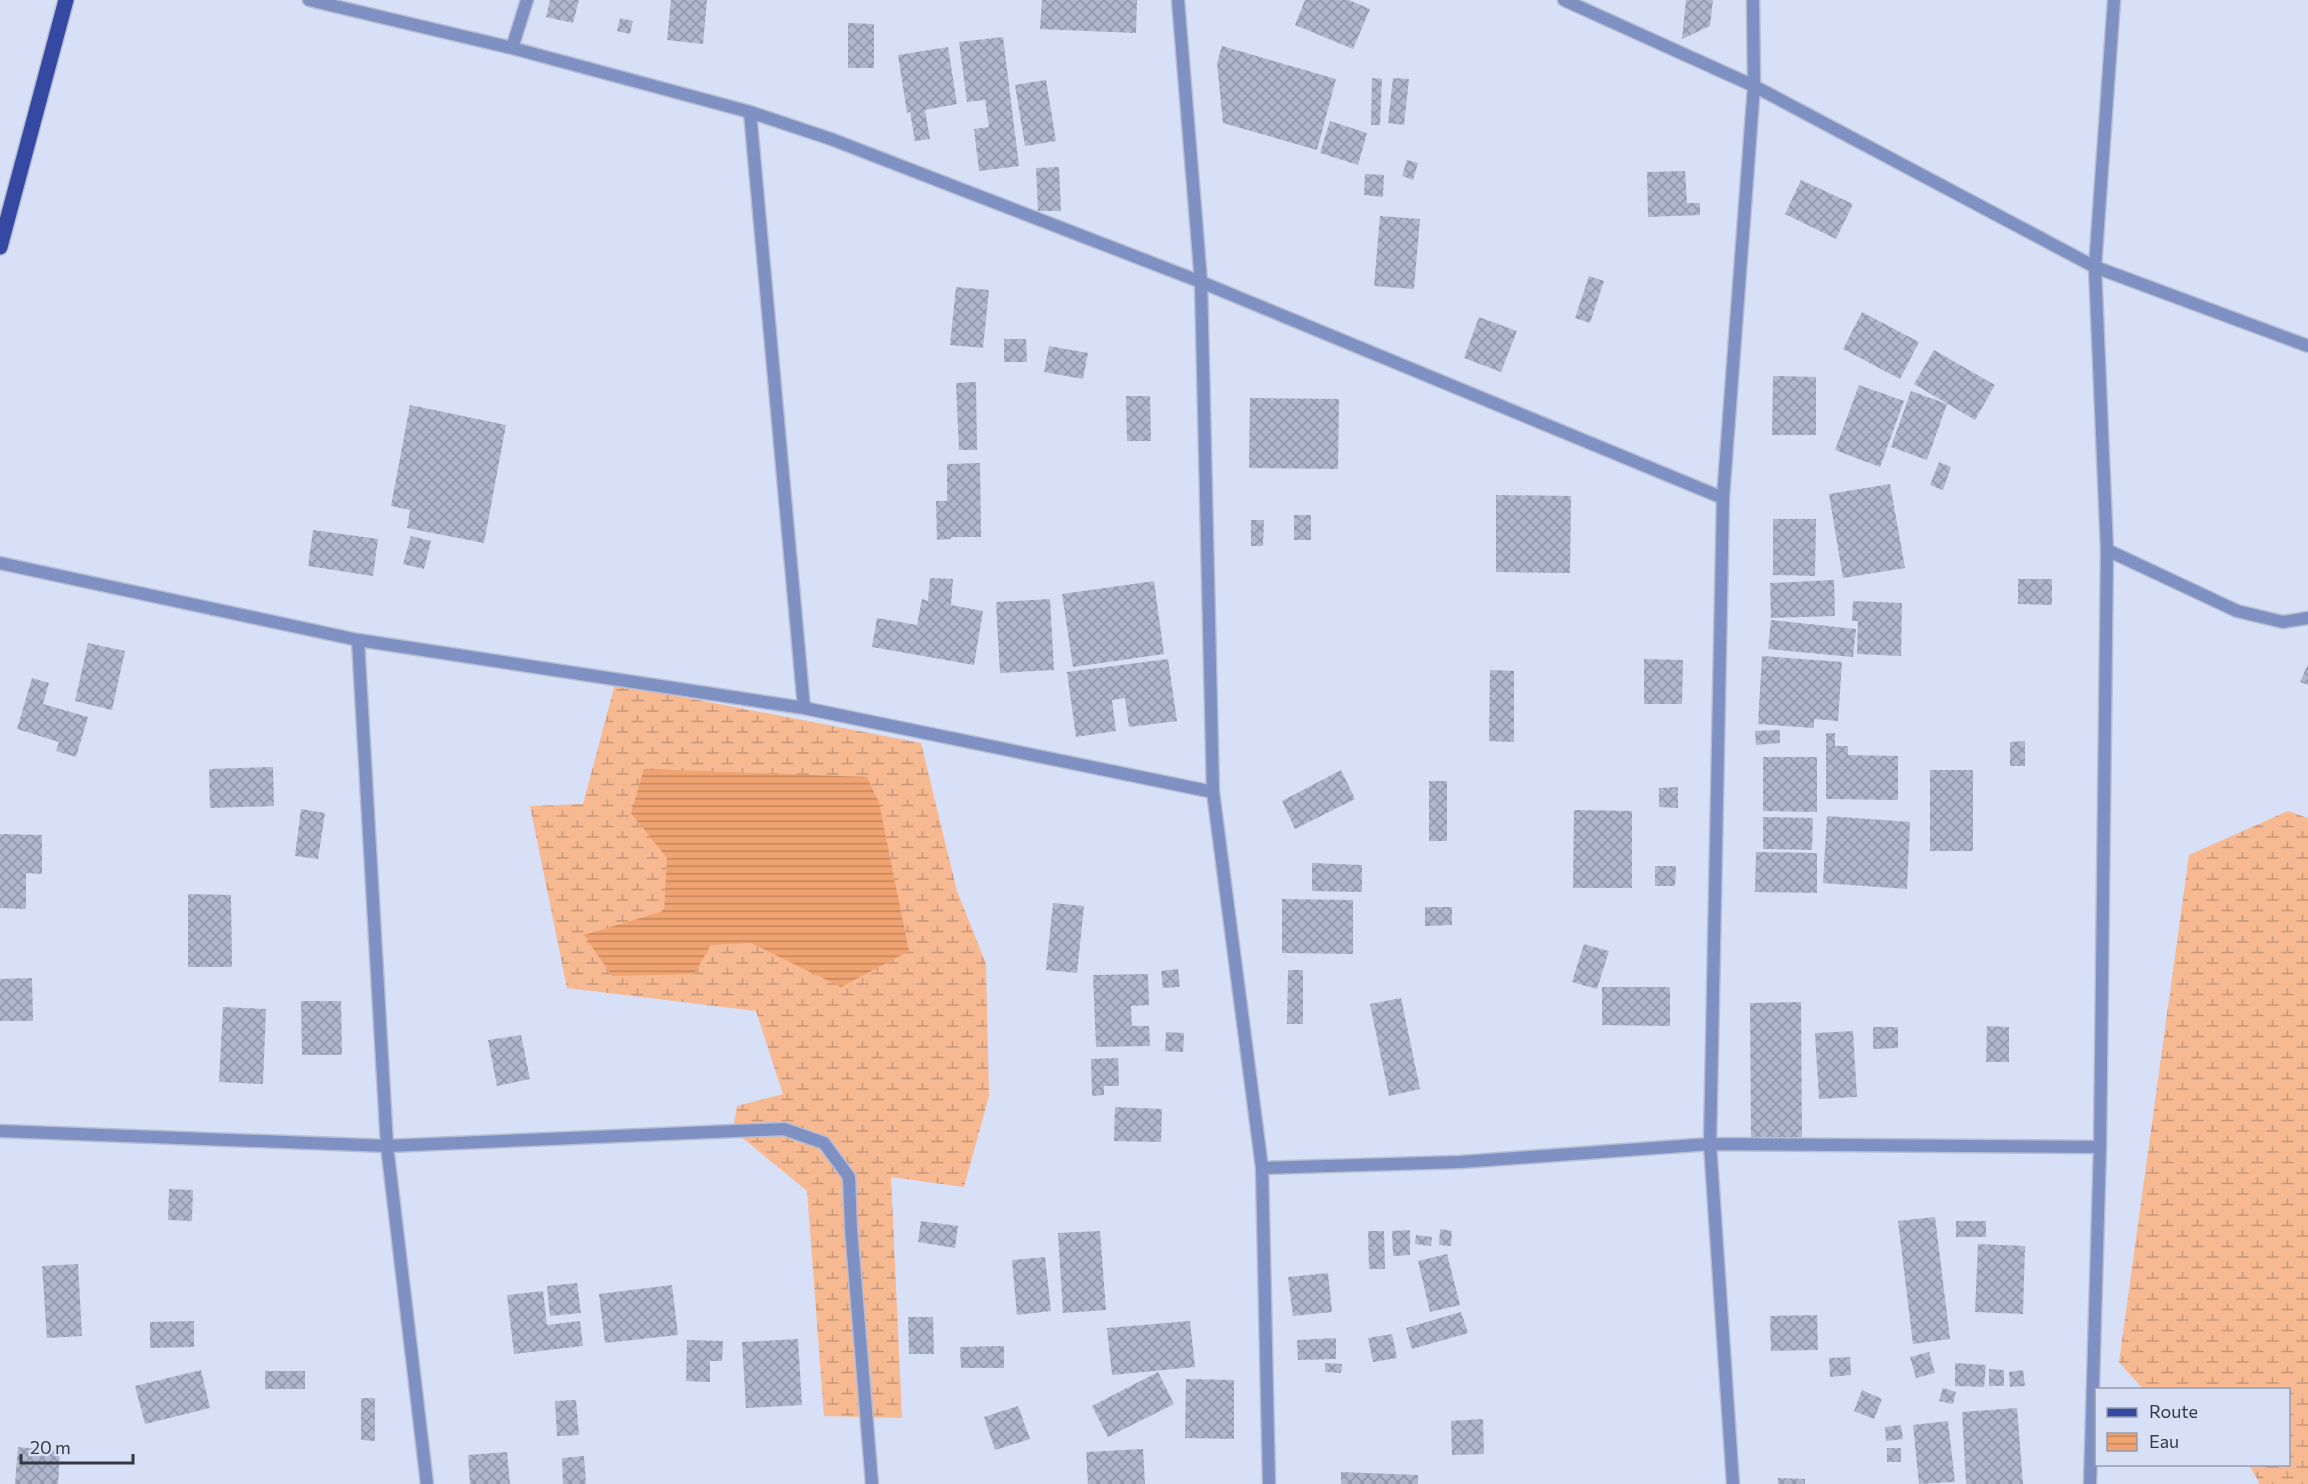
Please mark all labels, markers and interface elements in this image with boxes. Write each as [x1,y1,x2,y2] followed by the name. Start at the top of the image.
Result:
[2095,1388,2290,1466] legend
[2149,1400,2198,1422] text: Route
[21,1427,134,1465] scale bar
[2149,1430,2179,1452] text: Eau
[30,1436,71,1458] text: 20 m

